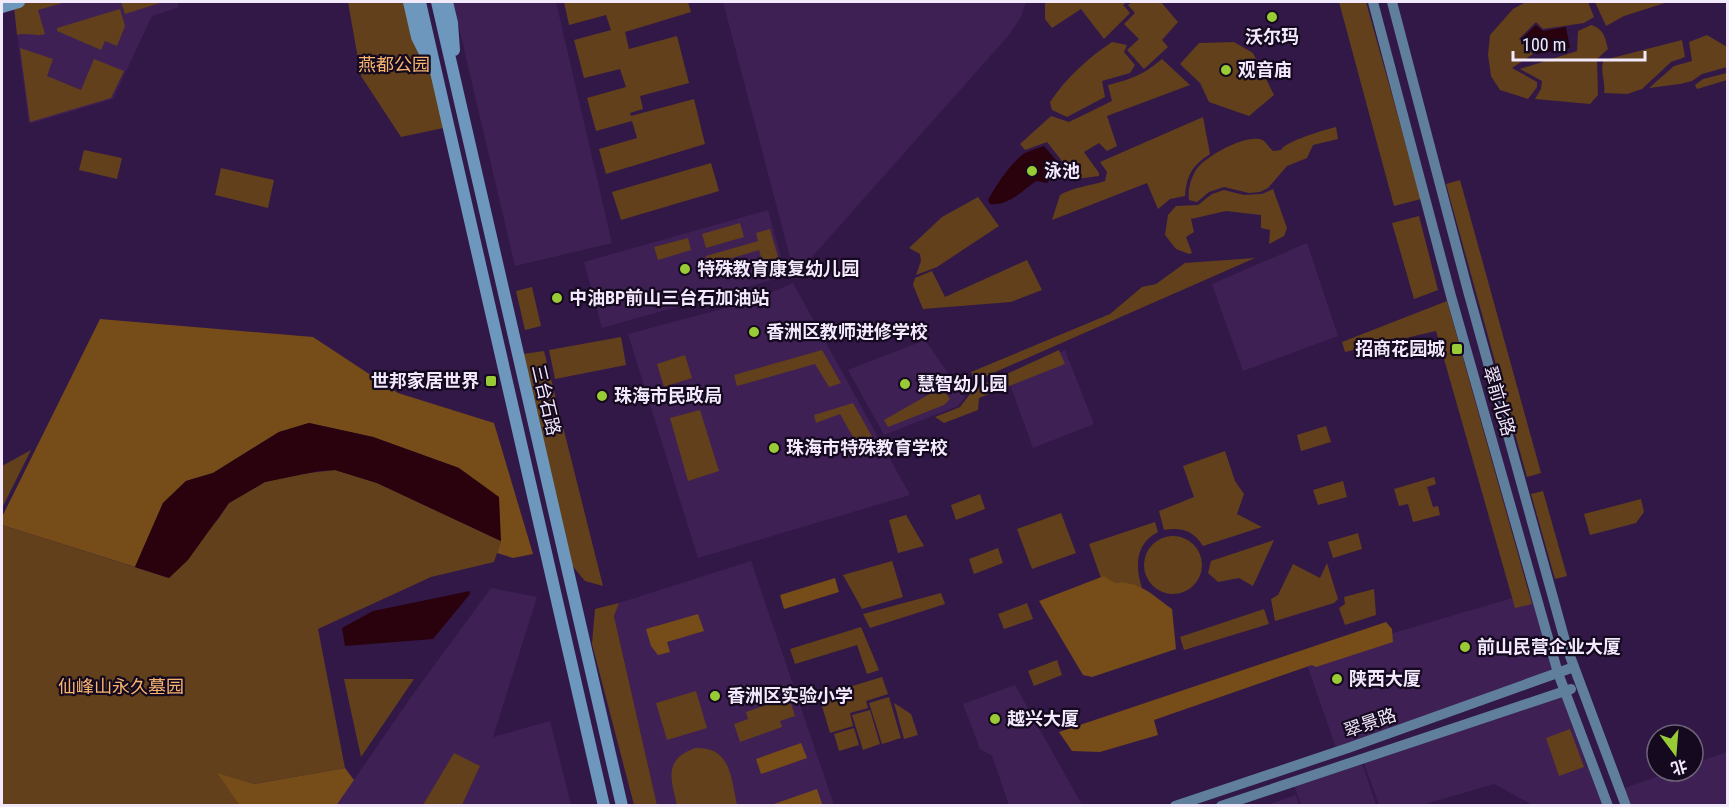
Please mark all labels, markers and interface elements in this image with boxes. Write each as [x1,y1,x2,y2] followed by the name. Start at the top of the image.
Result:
[1265,10,1279,24] marker: 沃尔玛
[1513,24,1645,62] scale bar
[1245,26,1299,47] place label: 沃尔玛
[1522,34,1566,55] text: 100 m
[358,54,430,75] park label: 燕都公园
[1238,59,1292,80] place label: 观音庙
[1219,63,1233,77] marker: 观音庙
[1044,160,1080,181] place label: 泳池
[1025,164,1039,178] marker: 泳池
[697,258,859,279] place label: 特殊教育康复幼儿园
[678,262,692,276] marker: 特殊教育康复幼儿园
[569,287,769,308] place label: 中油BP前山三台石加油站
[550,291,564,305] marker: 中油BP前山三台石加油站
[766,321,928,342] place label: 香洲区教师进修学校
[747,325,761,339] marker: 香洲区教师进修学校
[1355,338,1445,359] place label: 招商花园城
[1450,342,1464,356] marker: 招商花园城
[528,362,565,437] street label: 三台石路
[1479,363,1519,438] street label: 翠前北路
[371,370,479,391] place label: 世邦家居世界
[917,373,1007,394] place label: 慧智幼儿园
[484,374,498,388] marker: 世邦家居世界
[898,377,912,391] marker: 慧智幼儿园
[614,385,722,406] place label: 珠海市民政局
[595,389,609,403] marker: 珠海市民政局
[786,437,948,458] place label: 珠海市特殊教育学校
[767,441,781,455] marker: 珠海市特殊教育学校
[1477,636,1621,657] place label: 前山民营企业大厦
[1458,640,1472,654] marker: 前山民营企业大厦
[1349,668,1421,689] place label: 陕西大厦
[1330,672,1344,686] marker: 陕西大厦
[58,676,184,697] park label: 仙峰山永久墓园
[727,685,853,706] place label: 香洲区实验小学
[708,689,722,703] marker: 香洲区实验小学
[1341,704,1399,741] street label: 翠景路
[1007,708,1079,729] place label: 越兴大厦
[988,712,1002,726] marker: 越兴大厦
[1645,723,1705,783] north arrow
[1669,756,1689,778] text: 北

